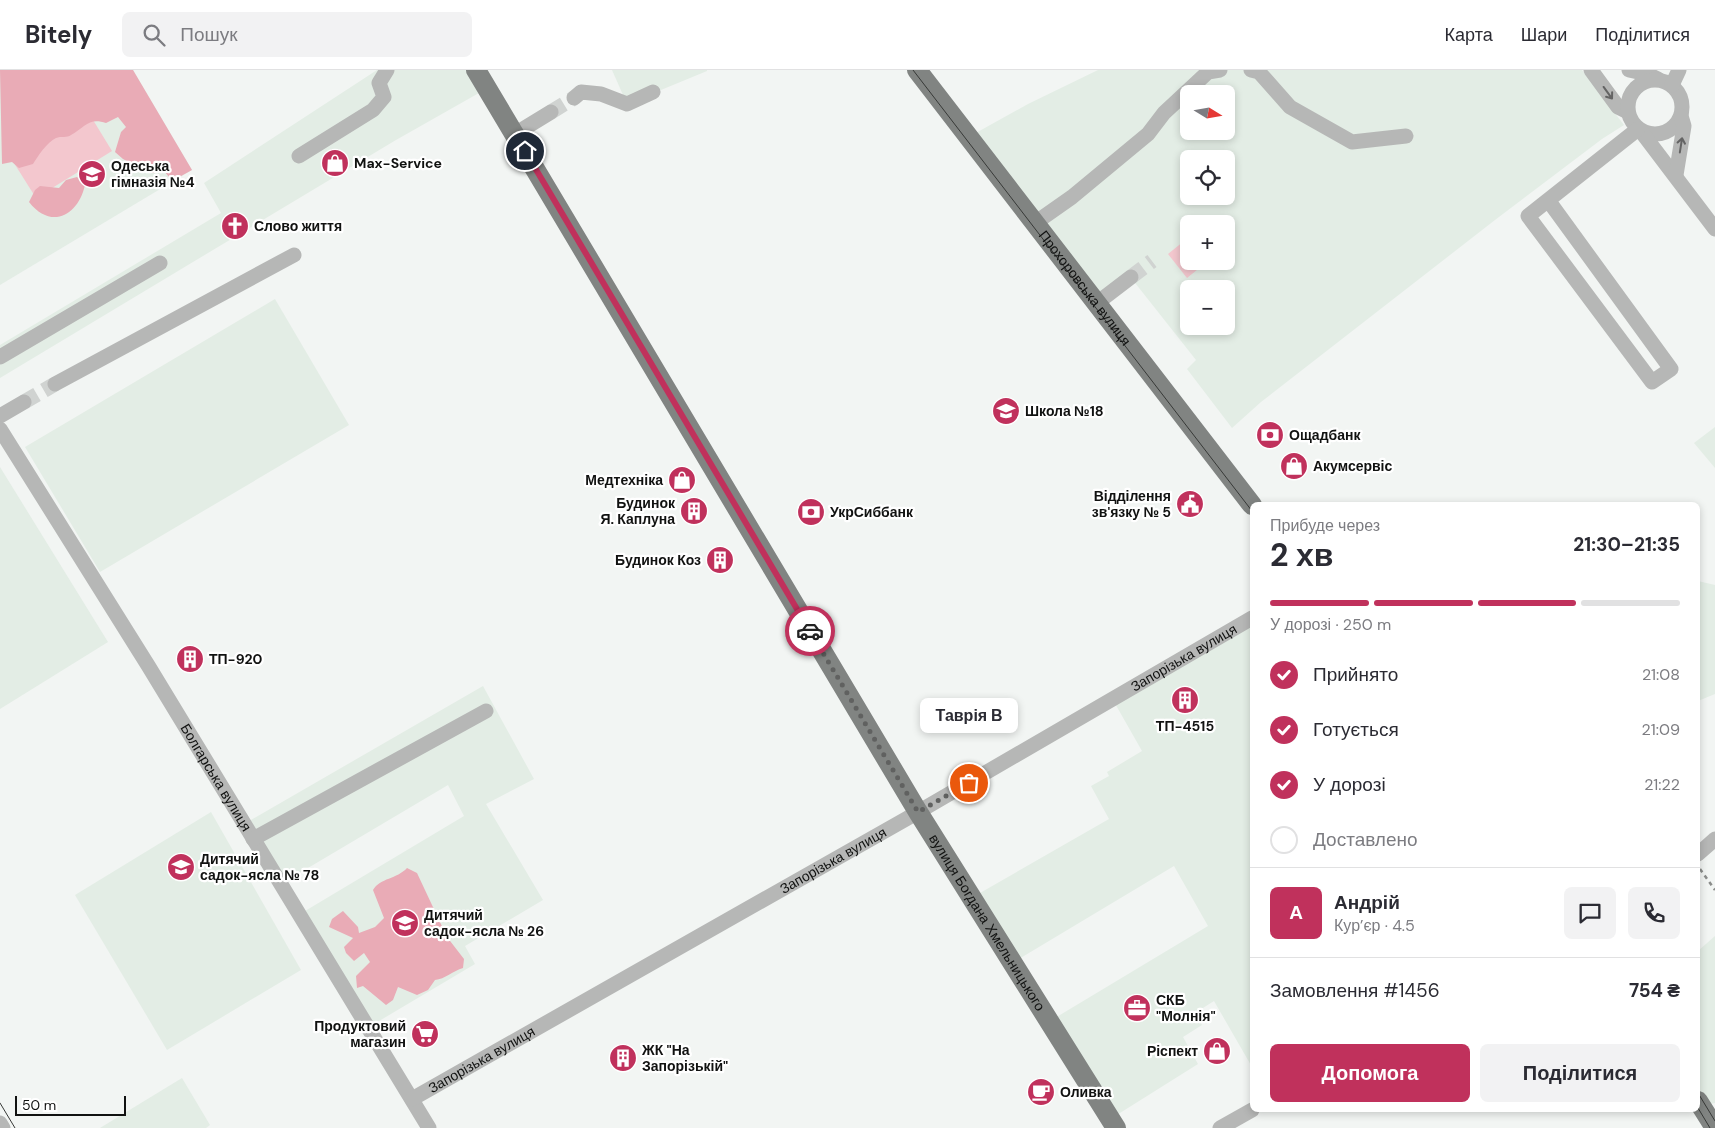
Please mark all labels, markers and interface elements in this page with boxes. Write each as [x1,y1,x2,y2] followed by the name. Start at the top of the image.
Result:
[122,12,472,57] search box
[25,19,92,50] text: Bitely
[140,21,168,49] icon: search
[180,22,238,47] text: Пошук
[1445,23,1493,47] text: Карта
[1521,23,1567,47] text: Шари
[1595,23,1690,47] text: Поділитися
[1180,85,1235,140] north arrow
[1180,85,1235,335] map controls
[1603,86,1613,100] one-way arrow
[504,130,546,172] pin
[511,137,539,165] icon: home
[1676,138,1686,154] one-way arrow
[320,148,350,178] shop icon: Max-Service
[1180,150,1235,205] button: locate
[354,154,442,172] place label: Max-Service
[111,157,195,191] place label: Одеська гімназія №4
[77,159,107,189] school or university icon: Одеська гімназія №4
[220,211,250,241] church icon: Слово життя
[1180,215,1235,270] button: +
[254,217,342,235] place label: Слово життя
[1035,227,1135,349] street label: Прохоровська вулиця
[1180,280,1235,335] button: −
[991,396,1021,426] school or university icon: Школа №18
[1025,402,1104,420] place label: Школа №18
[1255,420,1285,450] bank icon: Ощадбанк
[1289,426,1361,444] place label: Ощадбанк
[1279,451,1309,481] shop icon: Акумсервіс
[1313,457,1393,475] place label: Акумсервіс
[667,465,697,495] shop icon: Медтехніка
[585,471,663,489] place label: Медтехніка
[1092,487,1171,521] place label: Відділення зв'язку № 5
[1175,489,1205,519] public building icon: Відділення зв'язку № 5
[600,494,676,528] place label: Будинок Я. Каплуна
[679,496,709,526] building icon: Будинок Я. Каплуна
[796,497,826,527] bank icon: УкрСиббанк
[830,503,914,521] place label: УкрСиббанк
[1270,515,1380,536] text: Прибуде через
[1573,532,1680,557] text: 21:30–21:35
[1270,534,1333,576] text: 2 хв
[705,545,735,575] building icon: Будинок Коз
[615,551,701,569] place label: Будинок Коз
[785,606,835,656] courier
[1270,614,1391,635] text: У дорозі · 250 m
[796,617,824,645] icon: car
[1127,620,1240,696] street label: Запорізька вулиця
[175,644,205,674] building icon: ТП-920
[209,650,262,668] place label: ТП-920
[1270,661,1298,689] icon: check
[1313,662,1398,687] text: Прийнято
[1642,664,1680,685] text: 21:08
[1170,685,1200,715] building icon: ТП-4515
[920,698,1018,733] callout: Таврія В
[936,705,1002,726] text: Таврія В
[1270,716,1298,744] icon: check
[1156,717,1214,735] place label: ТП-4515
[1313,717,1399,742] text: Готується
[1642,719,1680,740] text: 21:09
[176,720,256,835] street label: Болгарська вулиця
[948,762,990,804] pin
[955,769,983,797] icon: bag
[1270,771,1298,799] icon: check
[1313,772,1386,797] text: У дорозі
[1644,774,1680,795] text: 21:22
[777,823,890,898] street label: Запорізька вулиця
[1313,827,1418,852] text: Доставлено
[925,831,1049,1014] street label: вулиця Богдана Хмельницького
[200,850,319,884] place label: Дитячий садок-ясла № 78
[166,852,196,882] school or university icon: Дитячий садок-ясла № 78
[1564,887,1616,939] button: chat
[1628,887,1680,939] button: phone
[1334,890,1400,915] text: Андрій
[1289,900,1303,925] text: А
[424,906,544,940] place label: Дитячий садок-ясла № 26
[390,908,420,938] school or university icon: Дитячий садок-ясла № 26
[1334,915,1415,936] text: Кур’єр · 4.5
[1270,978,1440,1003] text: Замовлення #1456
[1629,978,1680,1003] text: 754 ₴
[1156,991,1216,1025] place label: СКБ "Молнія"
[1122,993,1152,1023] office icon: СКБ "Молнія"
[314,1017,406,1051] place label: Продуктовий магазин
[410,1019,440,1049] supermarket icon: Продуктовий магазин
[425,1022,538,1097] street label: Запорізька вулиця
[1202,1036,1232,1066] shop icon: Ріспект
[641,1041,728,1075] place label: ЖК "На Запорізькій"
[1147,1042,1198,1060] place label: Ріспект
[608,1043,638,1073] building icon: ЖК "На Запорізькій"
[1270,1044,1470,1102] button: Допомога
[1480,1044,1680,1102] button: Поділитися
[1026,1077,1056,1107] cafe icon: Оливка
[1060,1083,1112,1101] place label: Оливка
[15,1093,126,1116] scale bar
[22,1096,56,1114] text: 50 m

